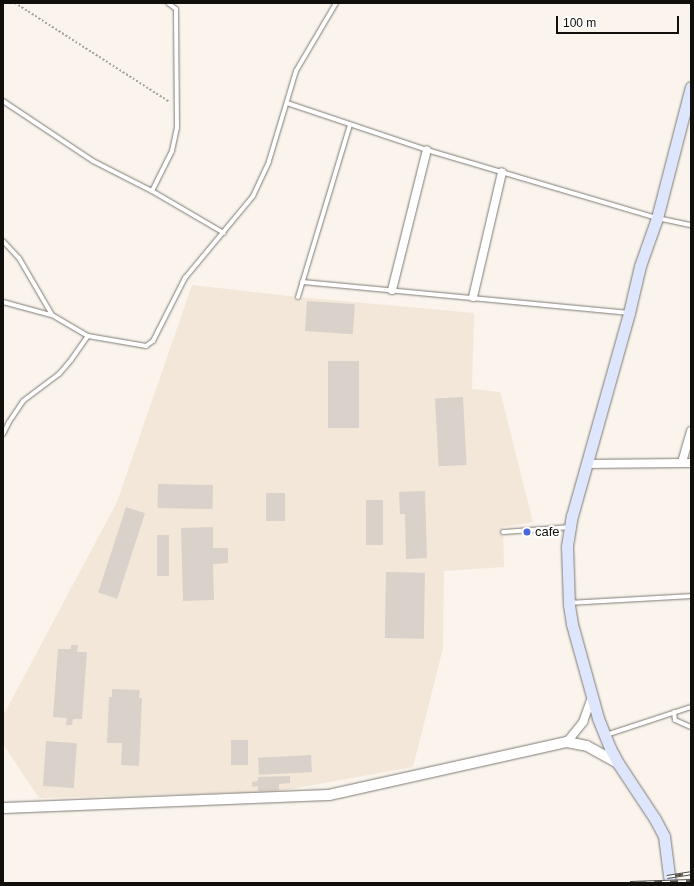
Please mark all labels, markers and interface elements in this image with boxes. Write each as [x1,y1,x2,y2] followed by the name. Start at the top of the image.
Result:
[558,8,681,34] scale bar
[563,16,596,30] text: 100 m
[535,524,560,540] place label: cafe
[522,527,532,537] marker: cafe

